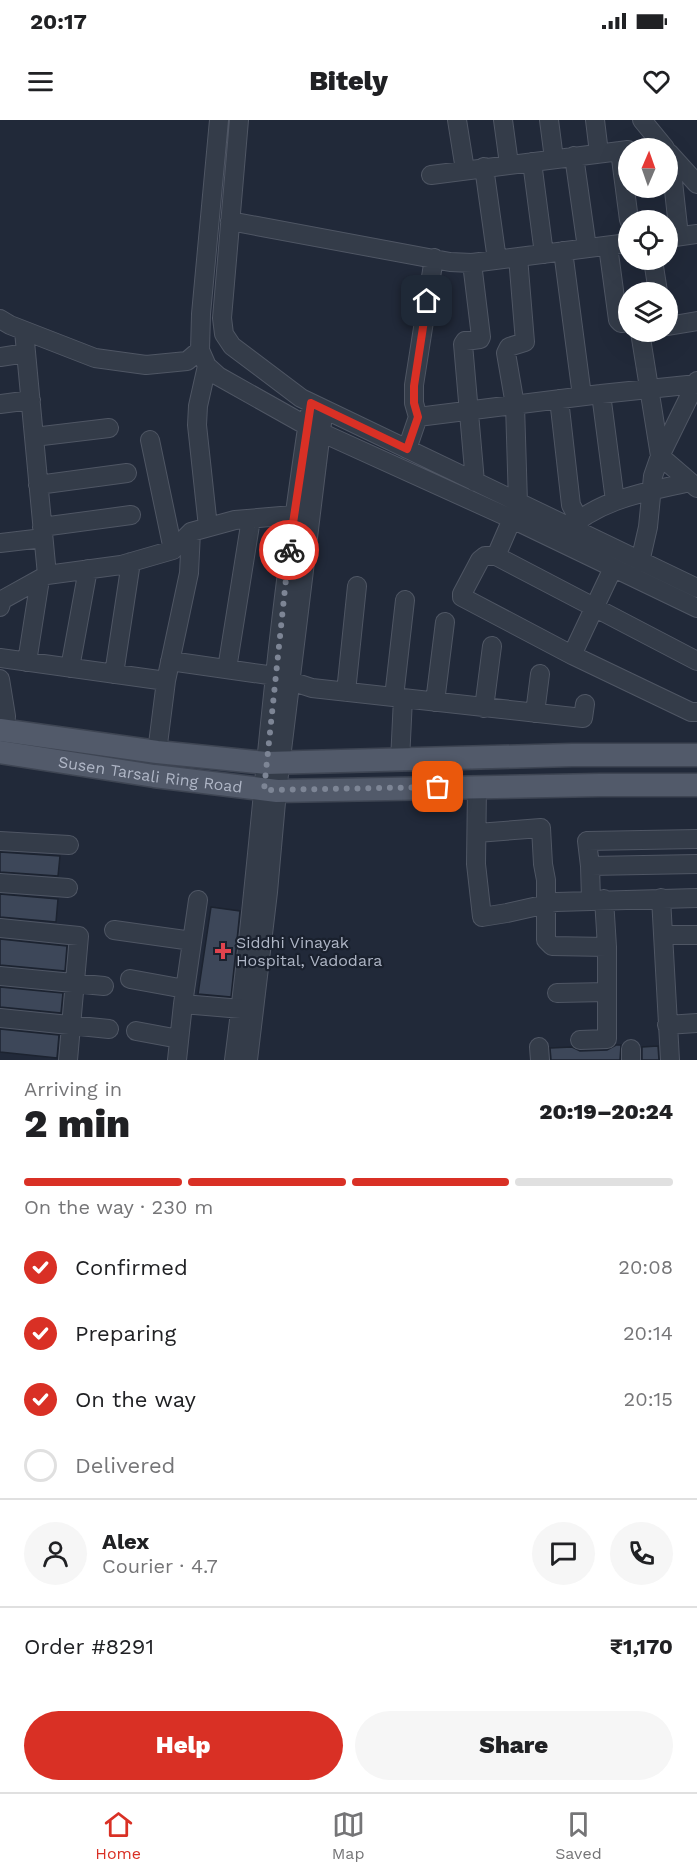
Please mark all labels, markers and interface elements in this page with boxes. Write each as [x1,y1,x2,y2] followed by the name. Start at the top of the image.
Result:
[30,9,87,34] text: 20:17
[24,65,57,98] icon: menu
[309,65,388,97] text: Bitely
[640,65,673,98] icon: heart
[618,138,678,198] north arrow
[618,138,678,342] map controls
[618,210,678,270] button: locate
[401,275,452,326] pin
[618,282,678,342] button: layers
[410,284,443,317] icon: home
[259,520,319,580] courier
[273,534,306,567] icon: bike
[57,752,244,797] street label: Susen Tarsali Ring Road
[412,761,463,812] pin
[421,770,454,803] icon: bag
[236,933,382,970] place label: Siddhi Vinayak Hospital, Vadodara
[214,942,232,960] marker: Siddhi Vinayak Hospital, Vadodara
[24,1077,122,1101] text: Arriving in
[539,1099,673,1124] text: 20:19–20:24
[24,1101,130,1146] text: 2 min
[24,1195,213,1219] text: On the way · 230 m
[24,1251,57,1284] icon: check
[75,1255,188,1280] text: Confirmed
[618,1255,673,1279] text: 20:08
[24,1317,57,1350] icon: check
[75,1321,176,1346] text: Preparing
[623,1321,673,1345] text: 20:14
[24,1383,57,1416] icon: check
[75,1387,196,1412] text: On the way
[624,1387,673,1411] text: 20:15
[75,1453,175,1478] text: Delivered
[24,1522,87,1585] button: person
[532,1522,595,1585] button: chat
[610,1522,673,1585] button: phone
[102,1529,149,1554] text: Alex
[102,1554,218,1578] text: Courier · 4.7
[24,1634,154,1659] text: Order #8291
[610,1634,673,1659] text: ₹1,170
[24,1711,343,1780] button: Help
[355,1711,673,1780] button: Share
[95,1808,141,1863] tab: Home
[332,1808,365,1863] tab: Map
[555,1808,602,1863] tab: Saved

